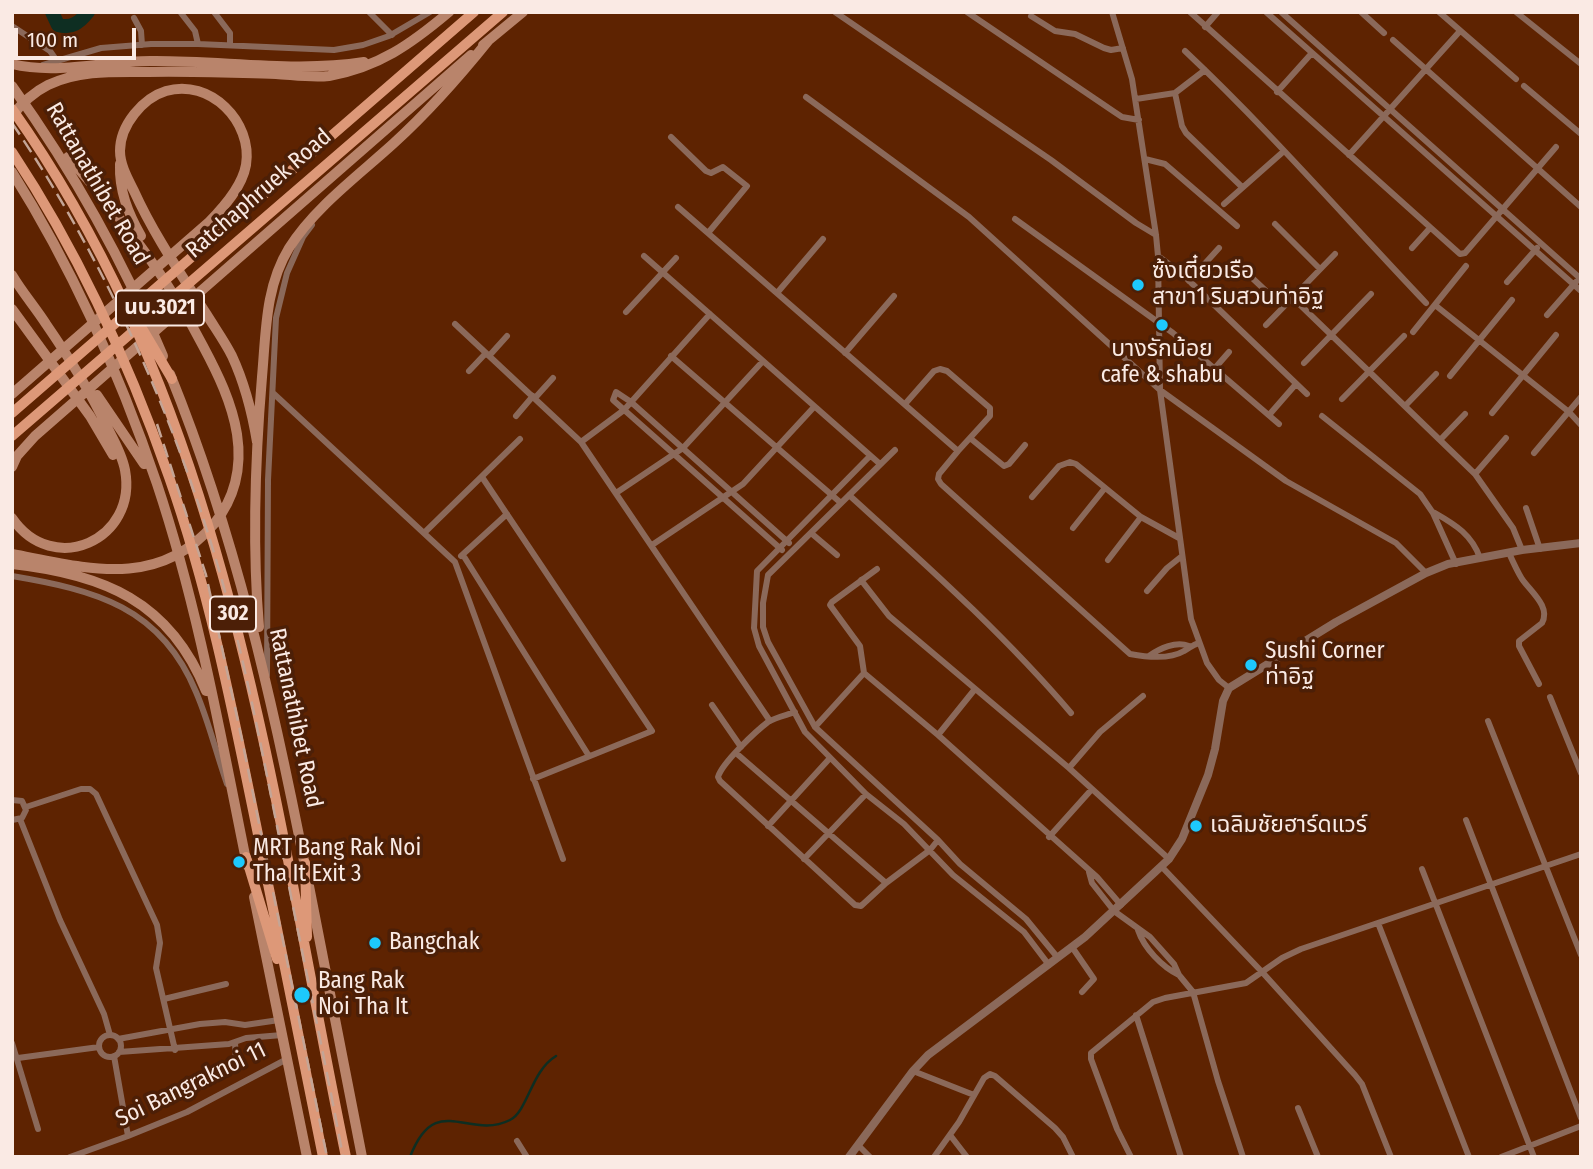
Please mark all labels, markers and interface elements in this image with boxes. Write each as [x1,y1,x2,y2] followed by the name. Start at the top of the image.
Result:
[18,14,140,58] scale bar
[27,27,78,53] text: 100 m
[39,98,155,270] street label: Rattanathibet Road
[181,123,337,265] street label: Ratchaphruek Road
[1152,258,1324,312] place label: ซ้งเตี๋ยวเรือ สาขา1 ริมสวนท่าอิฐ
[1130,277,1146,293] marker: ซ้งเตี๋ยวเรือ สาขา1 ริมสวนท่าอิฐ
[116,290,204,326] road number: นบ.3021
[1154,317,1170,333] marker: บางรักน้อย cafe & shabu
[1101,336,1223,390] place label: บางรักน้อย cafe & shabu
[210,596,256,632] road number: 302
[263,626,327,810] street label: Rattanathibet Road
[1265,638,1384,692] place label: Sushi Corner ท่าอิฐ
[1243,657,1259,673] marker: Sushi Corner ท่าอิฐ
[1210,812,1367,840] place label: เฉลิมชัยฮาร์ดแวร์
[1188,818,1204,834] marker: เฉลิมชัยฮาร์ดแวร์
[253,835,421,889] place label: MRT Bang Rak Noi Tha It Exit 3
[231,854,247,870] marker: MRT Bang Rak Noi Tha It Exit 3
[389,929,479,957] place label: Bangchak
[367,935,383,951] marker: Bangchak
[318,968,408,1022] place label: Bang Rak Noi Tha It
[292,985,312,1005] marker: Bang Rak Noi Tha It
[111,1037,271,1133] street label: Soi Bangraknoi 11

